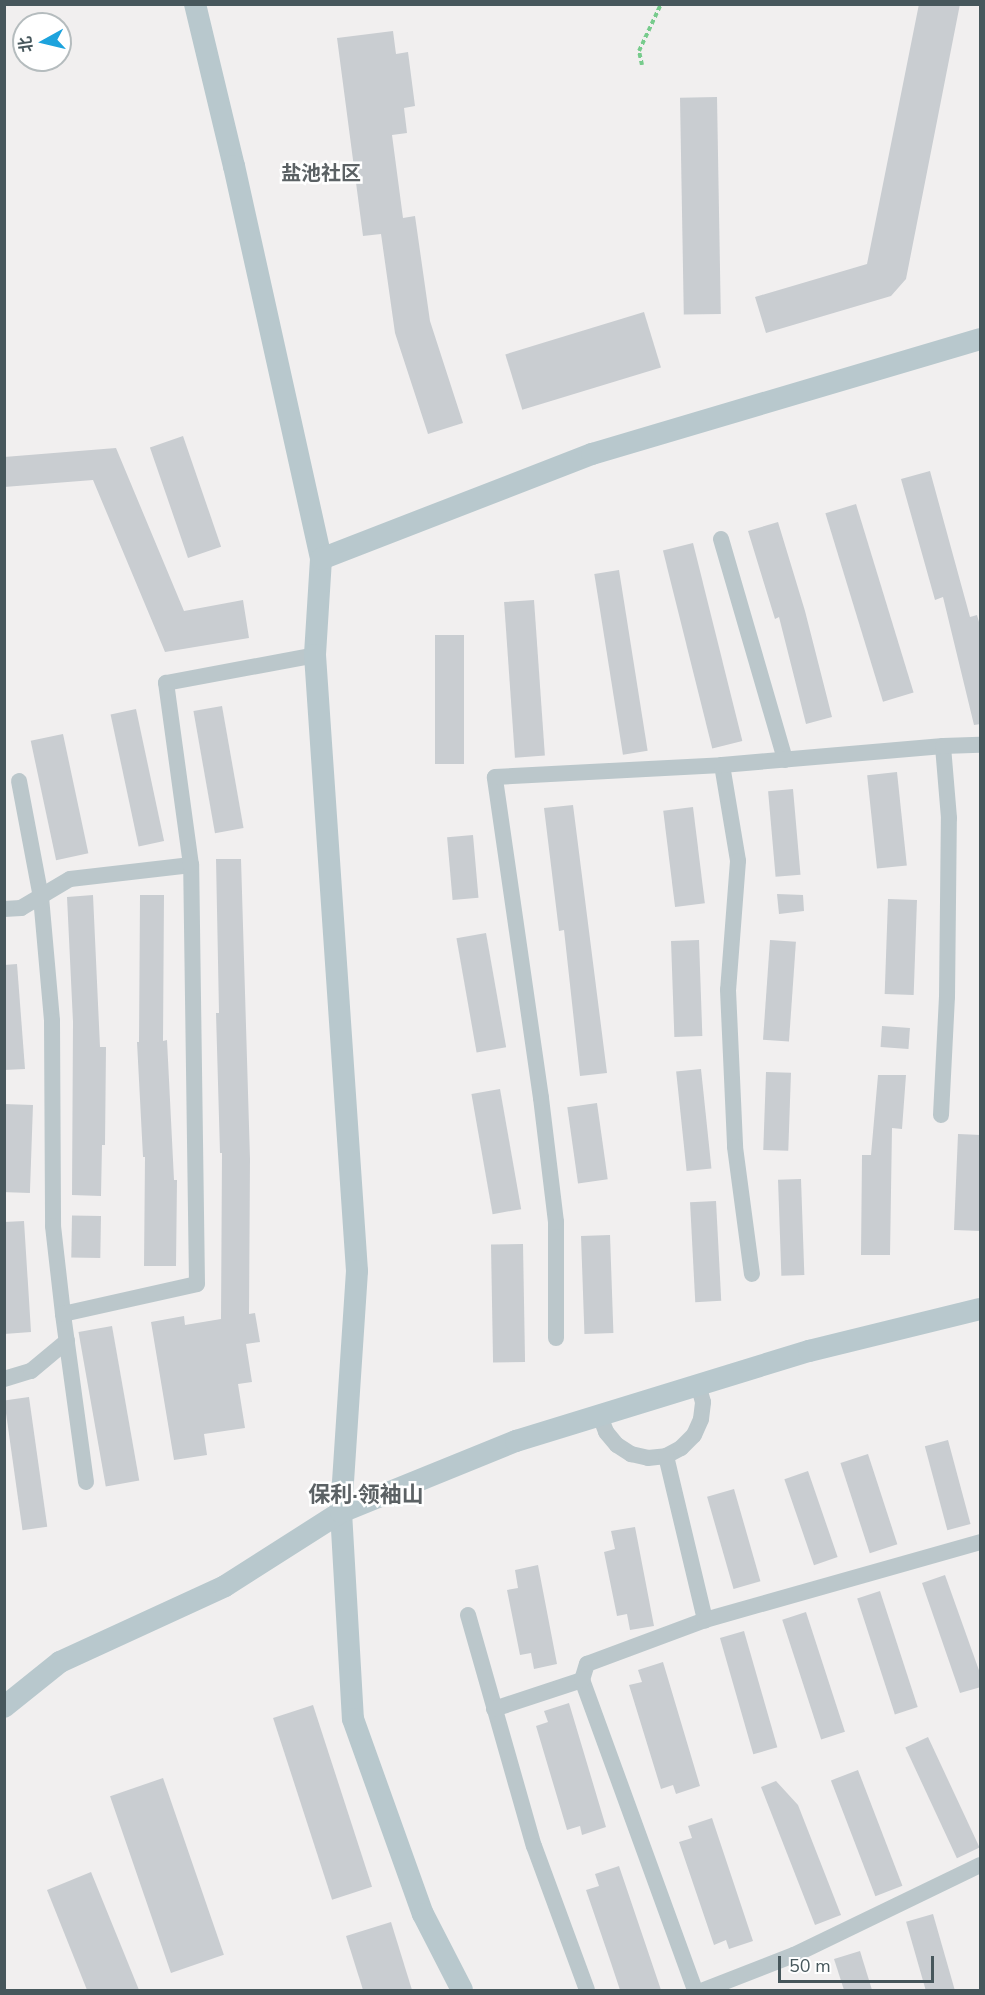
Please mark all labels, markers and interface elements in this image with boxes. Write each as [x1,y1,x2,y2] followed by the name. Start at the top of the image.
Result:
[12,12,72,72] north arrow
[14,35,38,54] text: 北
[281,161,361,185] district label: 盐池社区
[308,1483,424,1509] district label: 保利·领袖山
[781,1944,937,1982] scale bar
[789,1954,831,1978] text: 50 m

